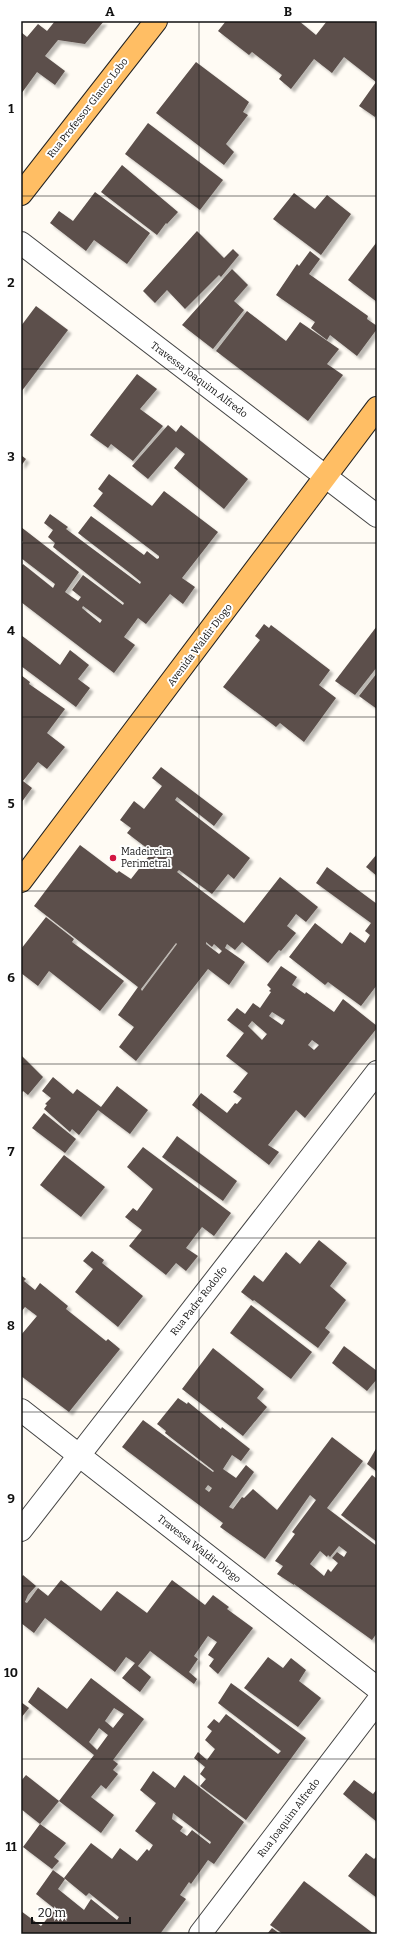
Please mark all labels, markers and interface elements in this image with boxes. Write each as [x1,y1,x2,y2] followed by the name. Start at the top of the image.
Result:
[105,4,115,19] text: A
[284,4,292,19] text: B
[45,55,131,160] street label: Rua Professor Glauco Lobo
[8,101,14,116] text: 1
[7,275,15,290] text: 2
[148,340,250,421] street label: Travessa Joaquim Alfredo
[7,449,15,464] text: 3
[165,601,235,688] street label: Avenida Waldir Diogo
[7,623,15,638] text: 4
[7,796,15,811] text: 5
[121,846,172,870] place label: Madeireira Perimetral
[108,853,118,863] marker: Madeireira Perimetral
[7,970,15,985] text: 6
[8,1144,15,1159] text: 7
[168,1264,230,1338] street label: Rua Padre Rodolfo
[7,1318,15,1333] text: 8
[7,1491,15,1506] text: 9
[155,1513,243,1585] street label: Travessa Waldir Diogo
[4,1665,18,1680] text: 10
[255,1776,323,1860] street label: Rua Joaquim Alfredo
[5,1839,17,1854] text: 11
[32,1899,130,1925] scale bar
[38,1906,67,1920] text: 20 m

